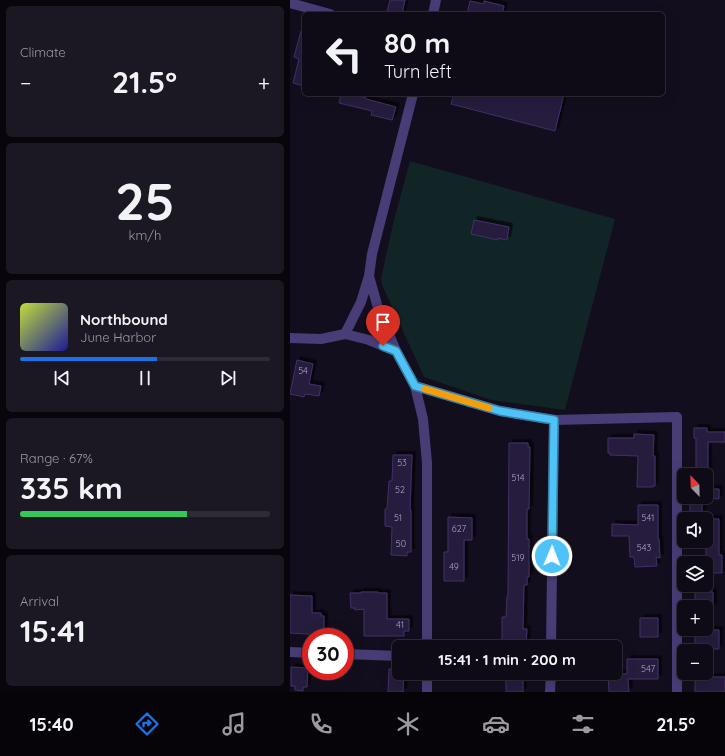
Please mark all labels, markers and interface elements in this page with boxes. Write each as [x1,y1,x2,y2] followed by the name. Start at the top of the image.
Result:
[384,25,450,60] text: 80 m
[318,28,370,80] icon: left
[20,44,66,60] text: Climate
[384,60,452,83] text: Turn left
[112,63,177,101] text: 21.5°
[20,69,31,97] text: −
[258,69,270,97] text: +
[115,168,175,233] text: 25
[129,227,161,243] text: km/h
[366,305,400,346] pin
[80,310,168,329] text: Northbound
[372,311,394,333] icon: arrive
[80,329,156,345] text: June Harbor
[298,365,308,376] house number: 54
[51,367,73,389] icon: previous
[134,367,156,389] icon: pause
[217,367,239,389] icon: next
[20,450,93,466] text: Range · 67%
[397,457,407,468] house number: 53
[677,468,713,504] north arrow
[677,468,713,680] map controls
[20,469,123,507] text: 335 km
[512,472,525,483] house number: 514
[395,484,405,495] house number: 52
[394,512,402,523] house number: 51
[642,512,654,523] house number: 541
[677,512,713,548] button: sound
[452,523,467,534] house number: 627
[531,535,573,577] position arrow
[396,538,406,549] house number: 50
[637,542,651,553] house number: 543
[511,552,525,563] house number: 519
[677,556,713,592] button: layers
[449,561,459,572] house number: 49
[20,593,59,609] text: Arrival
[677,600,713,636] button: +
[20,612,86,650] text: 15:41
[396,619,404,630] house number: 41
[302,628,354,680] speed limit sign: 30
[677,644,713,680] button: −
[438,650,576,669] text: 15:41 · 1 min · 200 m
[641,663,655,674] house number: 547
[133,710,161,738] icon: directions
[220,710,248,738] icon: music
[307,710,335,738] icon: phone
[394,710,422,738] icon: climate
[482,710,510,738] icon: car
[569,710,597,738] icon: filters
[30,713,74,736] text: 15:40
[656,713,695,736] text: 21.5°

